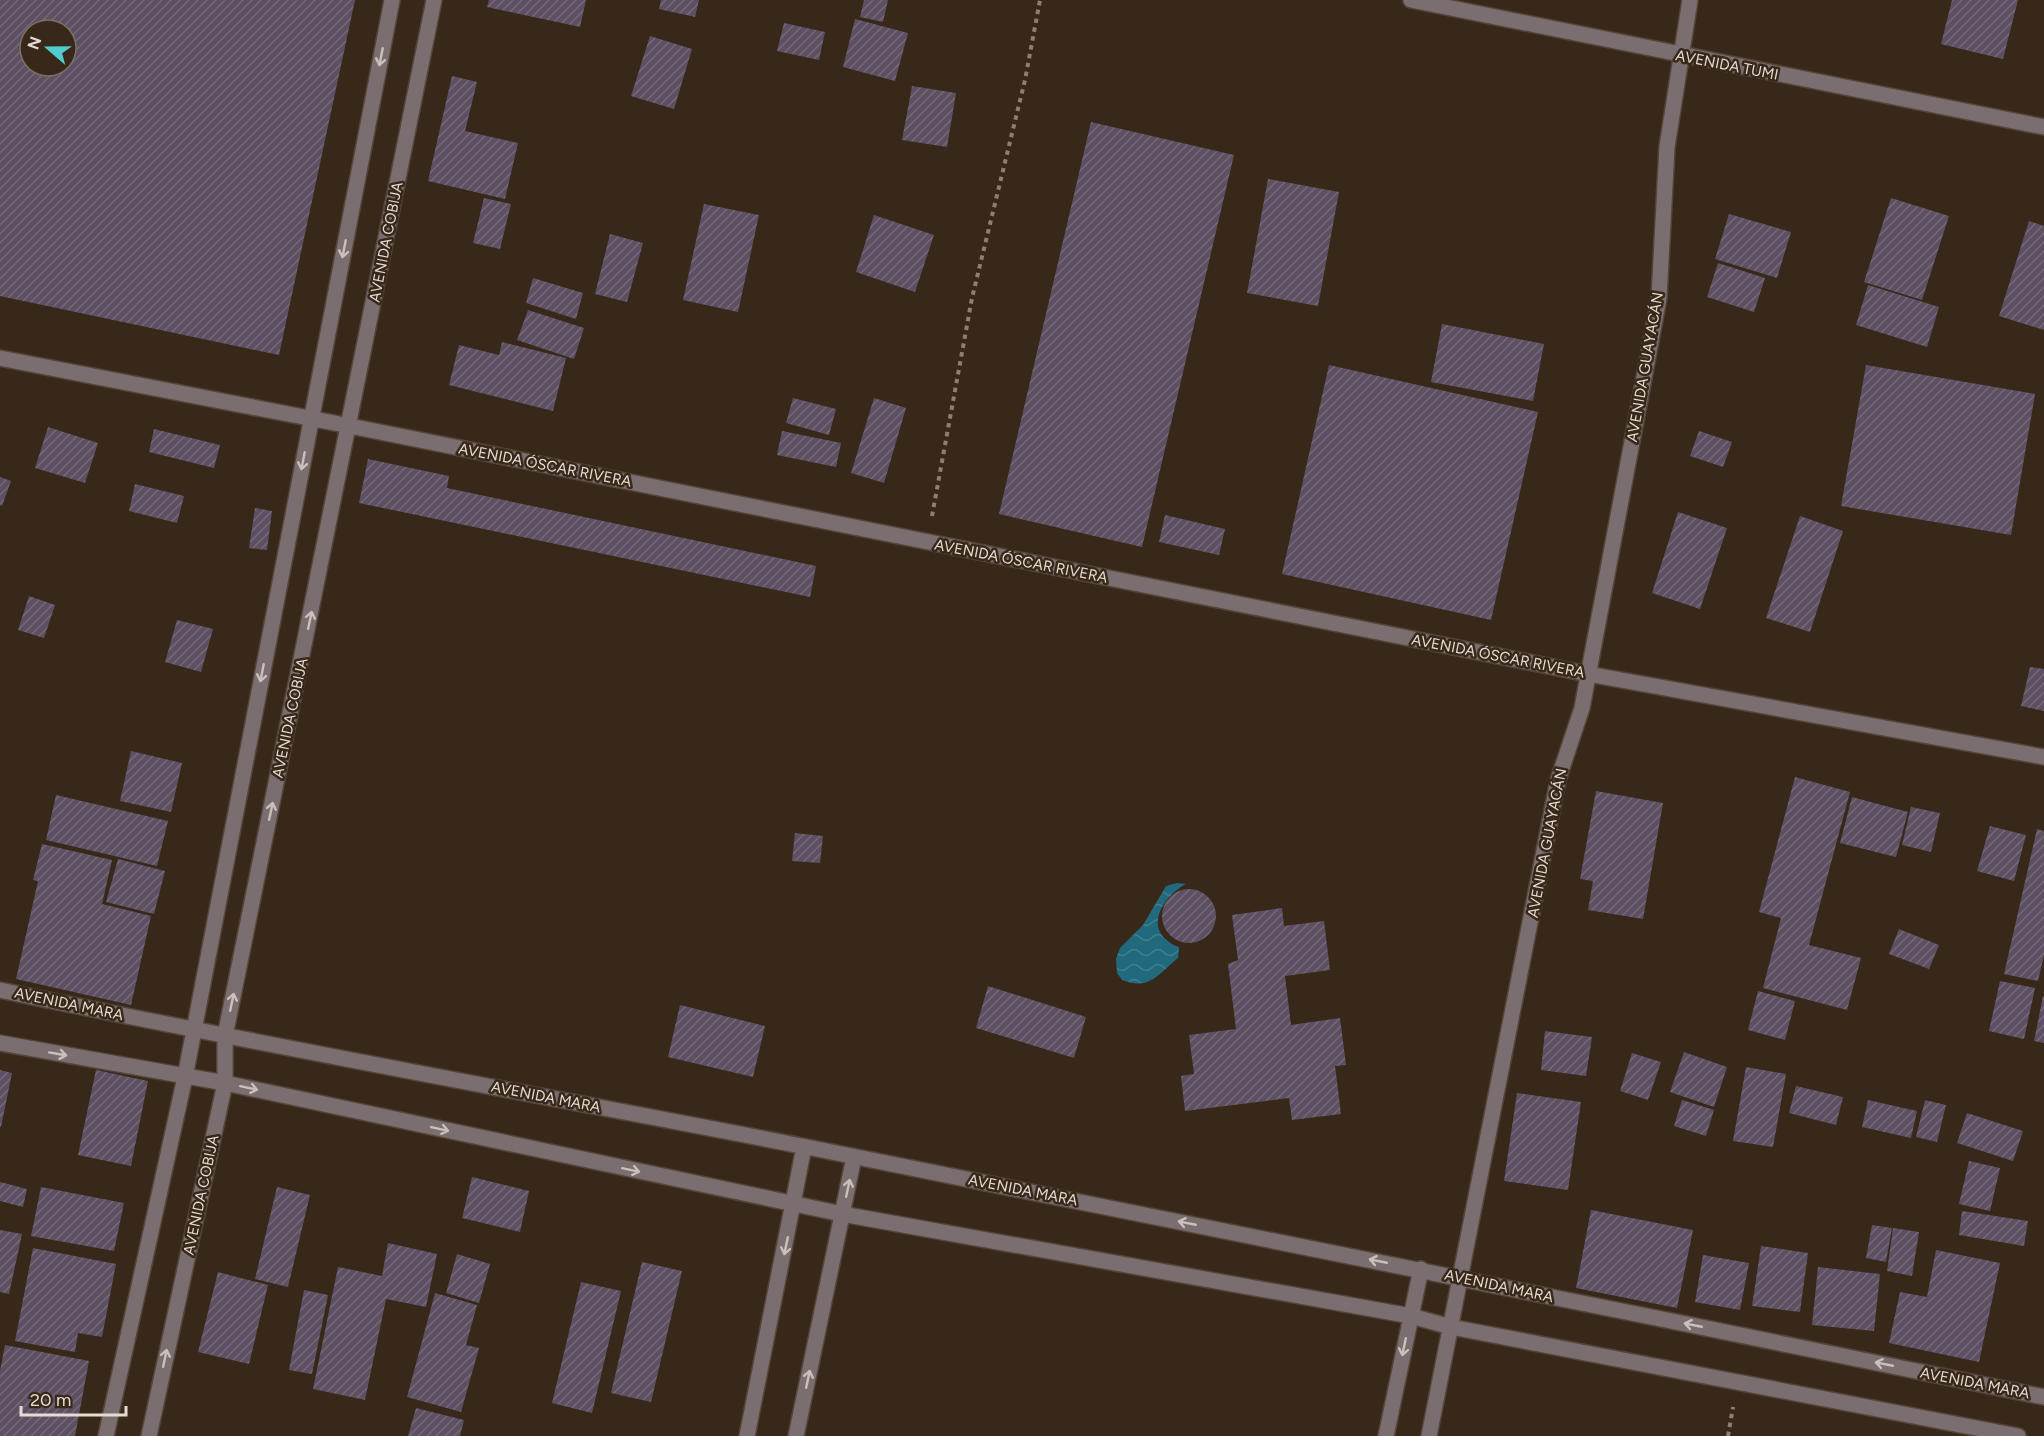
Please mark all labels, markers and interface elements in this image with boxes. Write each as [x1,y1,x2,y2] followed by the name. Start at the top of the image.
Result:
[18,18,78,78] north arrow
[23,34,45,52] text: N
[1674,46,1780,84] street label: AVENIDA TUMI
[375,47,386,67] one-way arrow
[366,180,406,304] street label: AVENIDA COBIJA
[338,239,349,258] one-way arrow
[1623,291,1667,443] street label: AVENIDA GUAYACÁN
[457,439,633,491] street label: AVENIDA ÓSCAR RIVERA
[297,451,308,470] one-way arrow
[933,535,1109,587] street label: AVENIDA ÓSCAR RIVERA
[305,611,316,631] one-way arrow
[1410,630,1586,682] street label: AVENIDA ÓSCAR RIVERA
[268,656,312,780] street label: AVENIDA COBIJA
[256,663,267,682] one-way arrow
[1524,767,1570,919] street label: AVENIDA GUAYACÁN
[266,802,277,822] one-way arrow
[13,984,125,1024] street label: AVENIDA MARA
[227,993,238,1013] one-way arrow
[47,1049,67,1060] one-way arrow
[490,1078,602,1116] street label: AVENIDA MARA
[239,1083,259,1094] one-way arrow
[430,1124,449,1135] one-way arrow
[179,1133,223,1257] street label: AVENIDA COBIJA
[621,1164,640,1176] one-way arrow
[967,1171,1079,1209] street label: AVENIDA MARA
[842,1178,854,1197] one-way arrow
[1178,1217,1197,1228] one-way arrow
[780,1235,791,1255] one-way arrow
[1369,1255,1388,1266] one-way arrow
[1443,1266,1555,1306] street label: AVENIDA MARA
[1683,1319,1702,1331] one-way arrow
[1398,1337,1409,1356] one-way arrow
[160,1349,172,1368] one-way arrow
[1874,1358,1894,1369] one-way arrow
[1919,1364,2031,1402] street label: AVENIDA MARA
[803,1369,814,1389] one-way arrow
[21,1379,126,1417] scale bar
[30,1389,71,1411] text: 20 m

